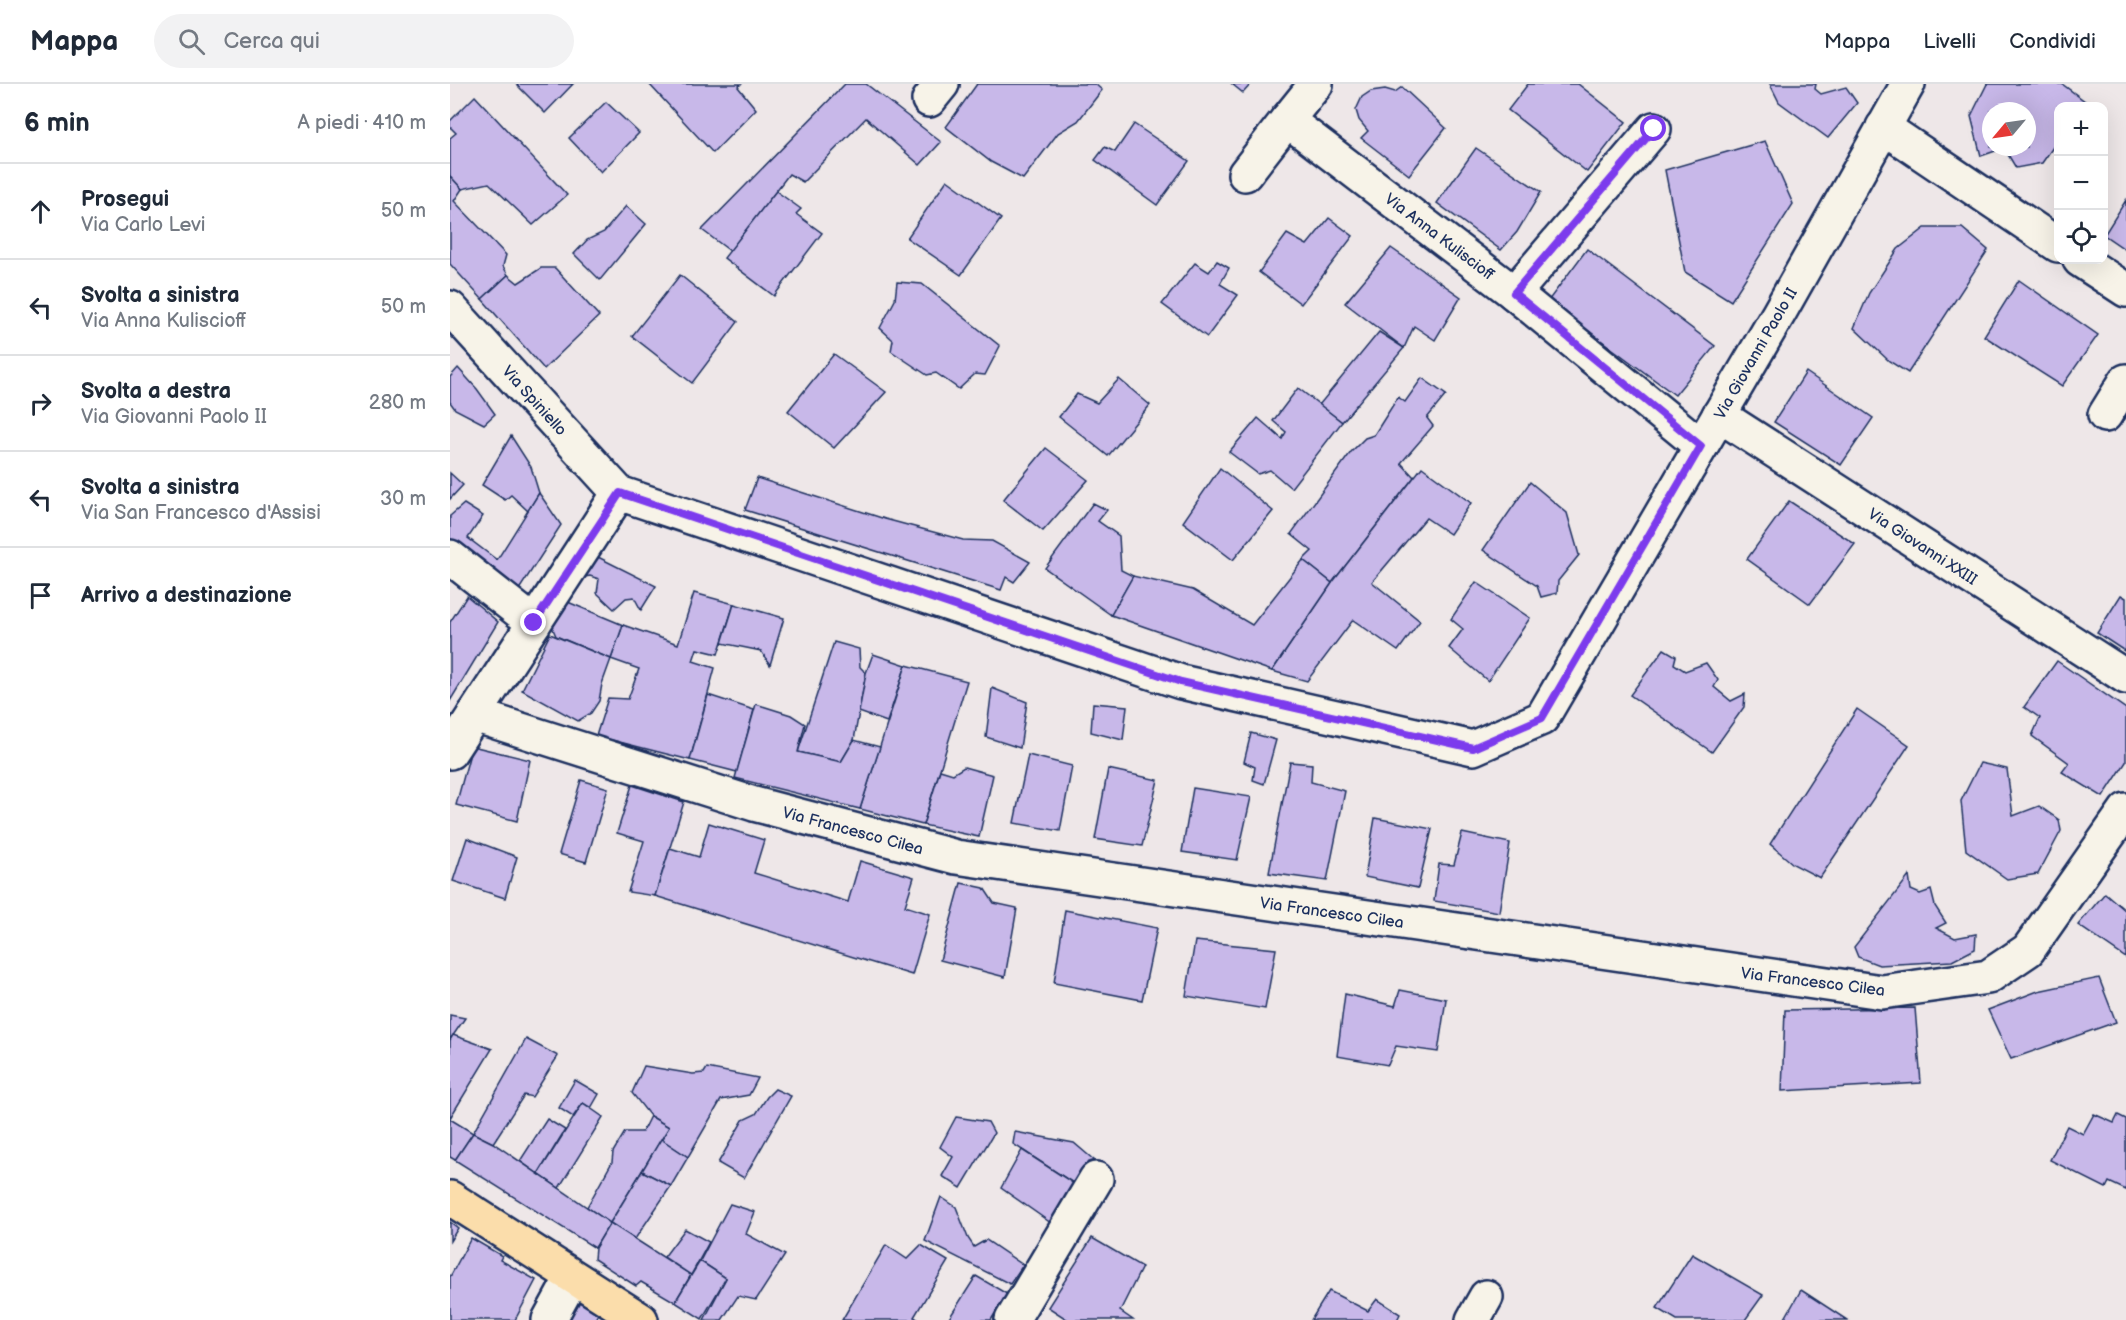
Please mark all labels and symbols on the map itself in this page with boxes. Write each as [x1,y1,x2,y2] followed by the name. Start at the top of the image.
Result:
[1982,102,2036,156] north arrow
[1640,115,1666,141] route start
[1381,190,1498,285] street label: Via Anna Kuliscioff
[1711,285,1802,423] street label: Via Giovanni Paolo II
[497,362,570,440] street label: Via Spiniello
[1864,505,1980,590] street label: Via Giovanni XXIII
[520,609,546,635] route end
[780,804,925,859] street label: Via Francesco Cilea
[1259,894,1405,933] street label: Via Francesco Cilea
[1740,964,1886,1001] street label: Via Francesco Cilea

